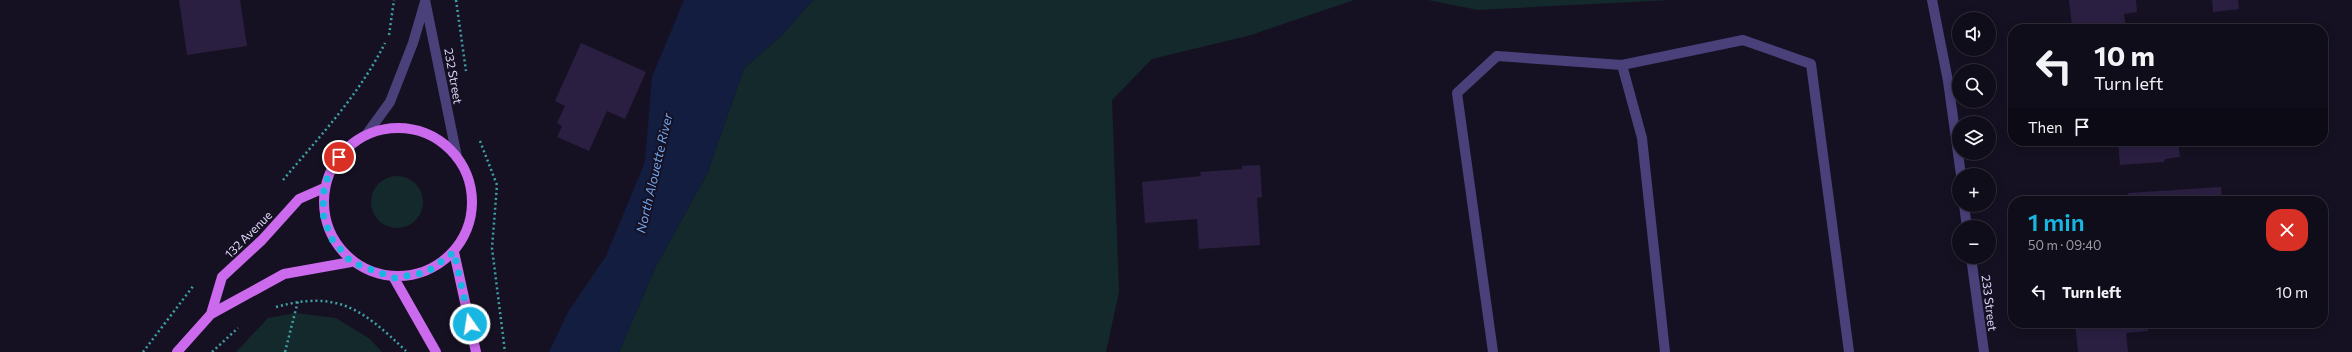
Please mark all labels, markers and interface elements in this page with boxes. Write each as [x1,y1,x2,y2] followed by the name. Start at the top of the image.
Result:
[1952,12,1996,264] map controls
[1952,12,1996,56] button: sound
[2094,38,2155,72] text: 10 m
[2028,40,2080,92] icon: left
[442,47,466,105] street label: 232 Street
[1952,64,1996,108] button: search
[2094,72,2163,94] text: Turn left
[632,111,676,235] water label: North Alouette River
[1952,116,1996,160] button: layers
[2071,116,2093,138] icon: arrive
[2028,118,2063,136] text: Then
[322,140,356,174] pin
[328,146,350,168] icon: arrive
[1952,168,1996,212] button: +
[2028,207,2085,236] text: 1 min
[222,208,274,260] street label: 132 Avenue
[2266,209,2308,251] button: close
[1952,220,1996,264] button: −
[2028,237,2102,253] text: 50 m · 09:40
[1980,274,2000,332] street label: 233 Street
[2028,281,2050,303] icon: left
[2062,283,2121,301] text: Turn left
[2276,283,2308,301] text: 10 m
[449,303,491,345] position arrow

